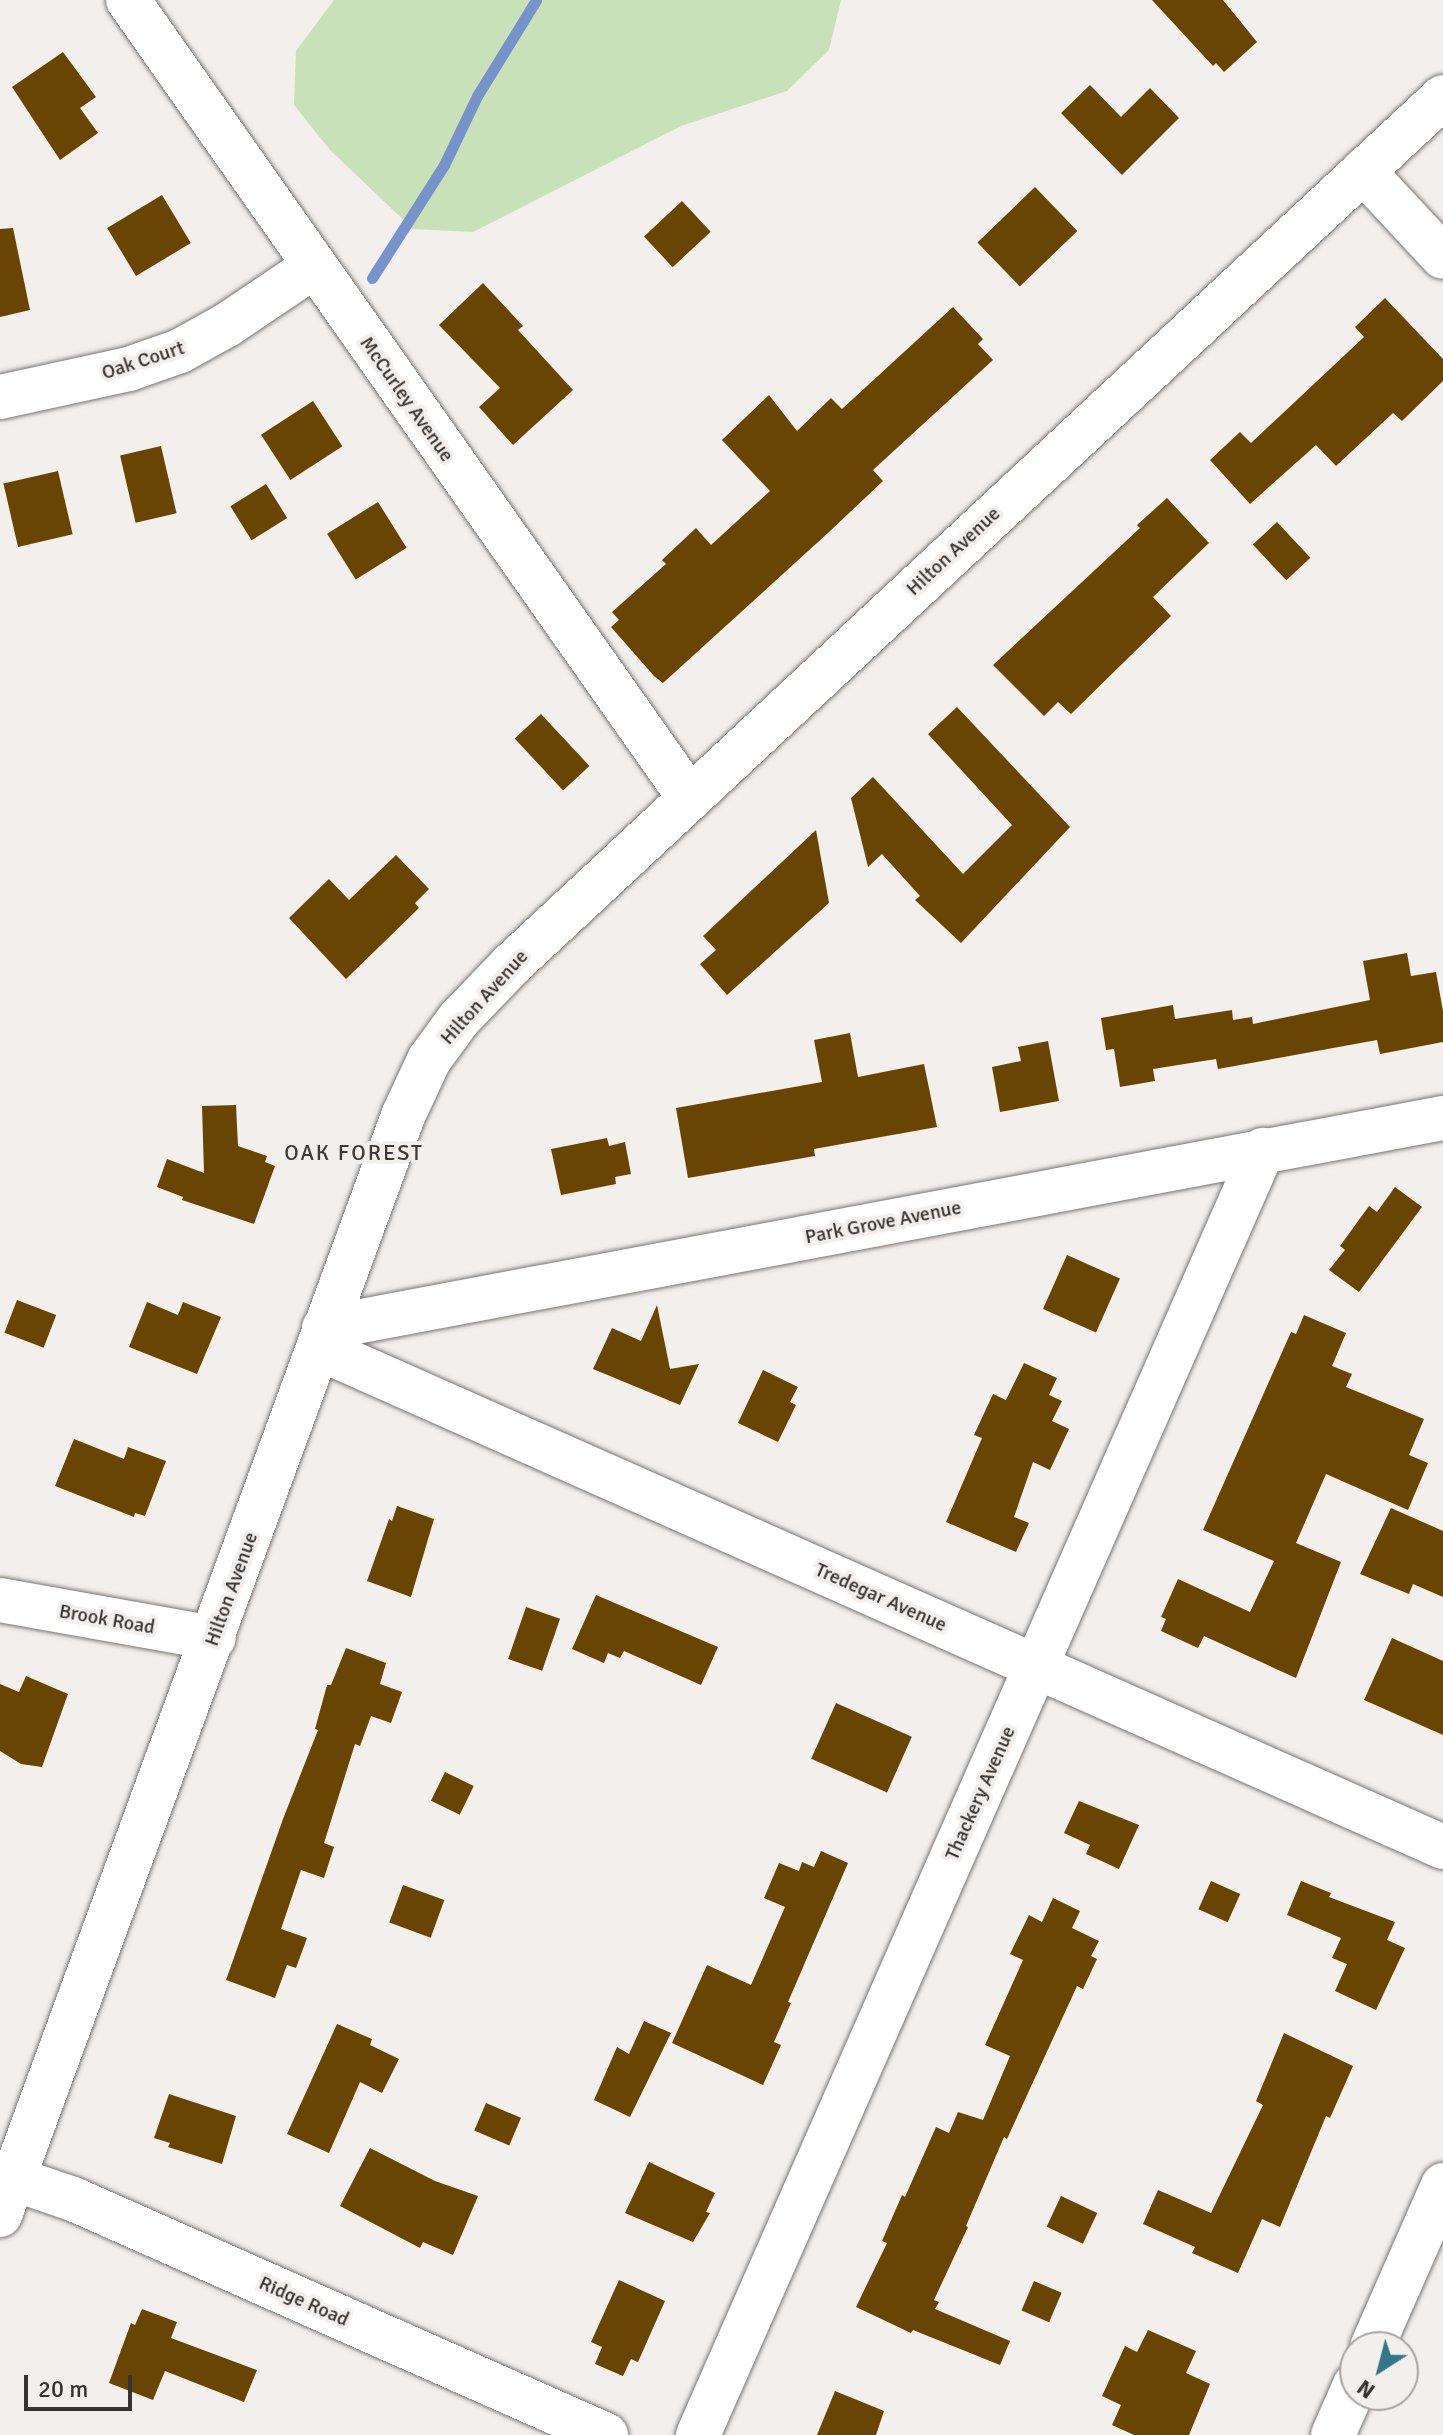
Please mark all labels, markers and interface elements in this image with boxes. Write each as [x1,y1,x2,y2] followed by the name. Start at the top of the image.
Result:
[355,332,459,466] street label: McCurley Avenue
[99,335,187,385] street label: Oak Court
[901,501,1005,601] street label: Hilton Avenue
[435,945,533,1049] street label: Hilton Avenue
[284,1140,424,1166] district label: OAK FOREST
[803,1195,963,1249] street label: Park Grove Avenue
[199,1529,263,1649] street label: Hilton Avenue
[811,1557,951,1637] street label: Tredegar Avenue
[57,1599,157,1639] street label: Brook Road
[940,1722,1020,1864] street label: Thackery Avenue
[255,2271,353,2331] street label: Ridge Road
[1339,2331,1419,2411] north arrow
[28,2359,136,2409] scale bar
[38,2374,88,2404] text: 20 m
[1352,2374,1380,2405] text: N

